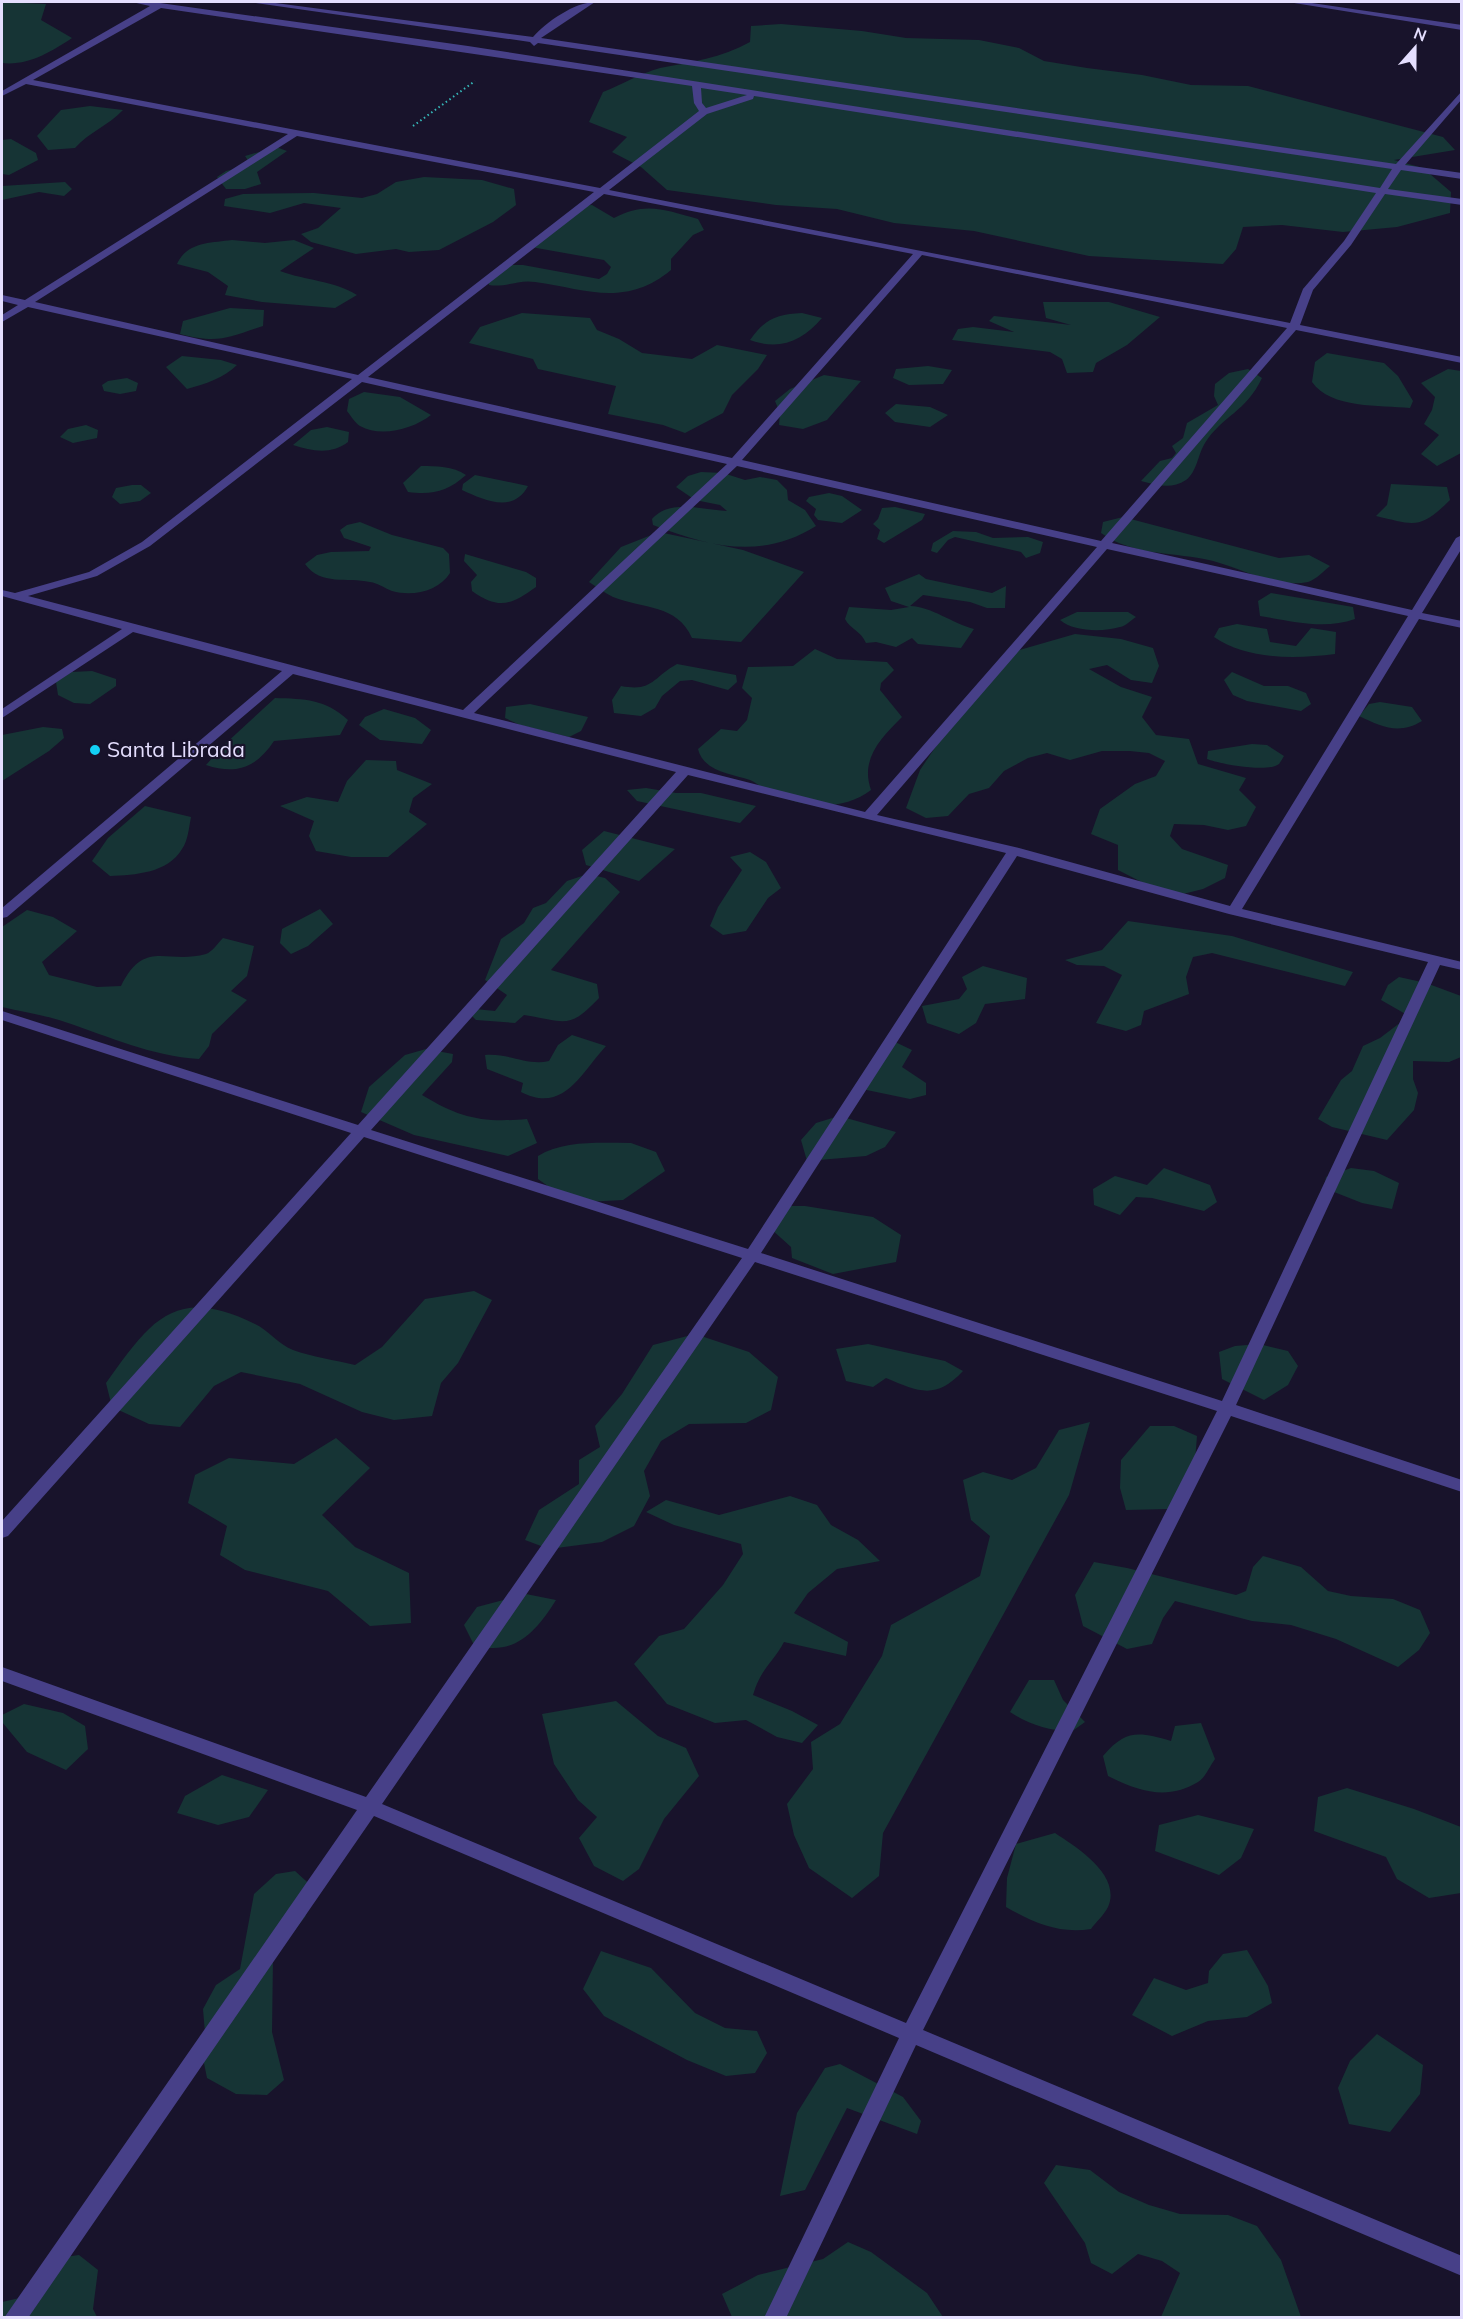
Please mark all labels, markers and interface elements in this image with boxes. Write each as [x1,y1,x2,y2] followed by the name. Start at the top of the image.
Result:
[1385,18,1445,78] north arrow
[1411,22,1430,45] text: N
[107,736,245,762] place label: Santa Librada
[88,743,102,757] marker: Santa Librada

